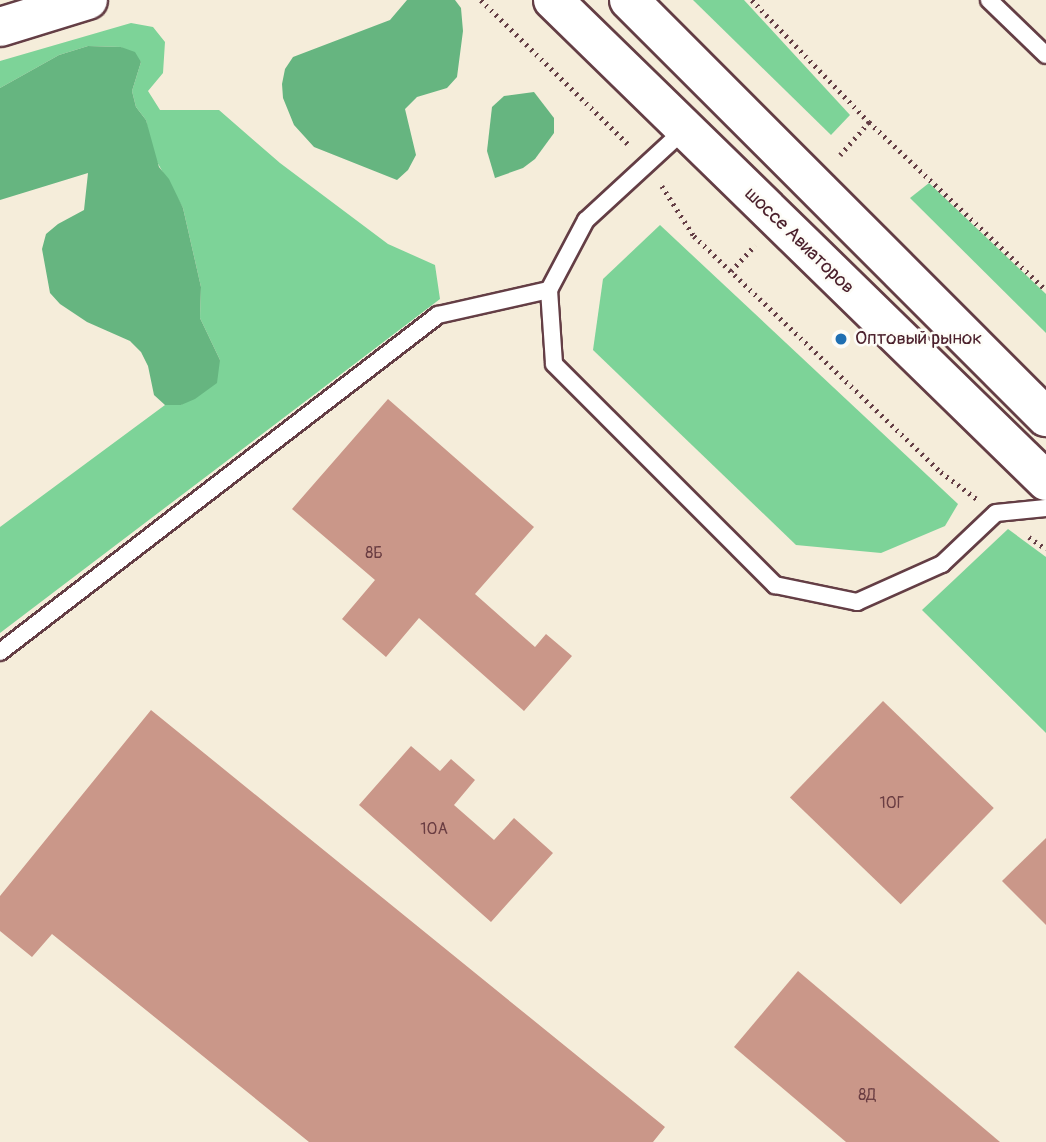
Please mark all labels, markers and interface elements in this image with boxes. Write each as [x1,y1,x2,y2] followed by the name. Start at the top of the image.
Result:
[739,183,859,299] street label: шоссе Авиаторов
[855,328,982,350] place label: Оптовый рынок
[833,331,849,347] marker: Оптовый рынок
[365,543,383,563] house number: 8Б
[880,793,904,813] house number: 10Г
[420,819,448,839] house number: 10А
[858,1085,876,1105] house number: 8Д

